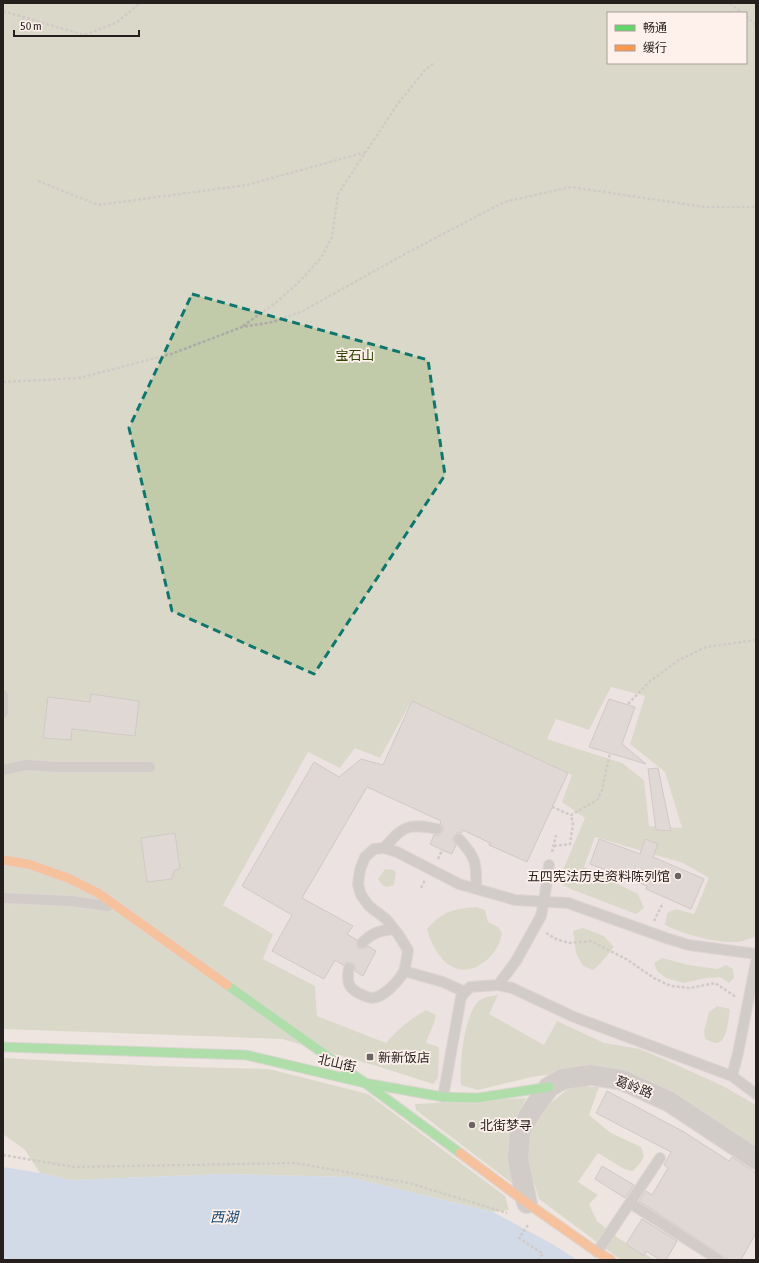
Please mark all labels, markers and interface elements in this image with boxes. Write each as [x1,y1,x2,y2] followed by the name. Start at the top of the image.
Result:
[14,12,139,38] scale bar
[607,12,747,64] legend
[20,19,42,33] text: 50 m
[643,21,667,35] text: 畅通
[643,41,667,55] text: 缓行
[335,348,375,363] park label: 宝石山
[527,869,670,884] place label: 五四宪法历史资料陈列馆
[673,871,683,881] marker: 五四宪法历史资料陈列馆
[378,1050,430,1065] place label: 新新饭店
[316,1051,358,1075] street label: 北山街
[365,1052,375,1062] marker: 新新饭店
[613,1073,655,1101] street label: 葛岭路
[480,1118,532,1133] place label: 北街梦寻
[467,1120,477,1130] marker: 北街梦寻
[210,1209,240,1225] water label: 西湖

